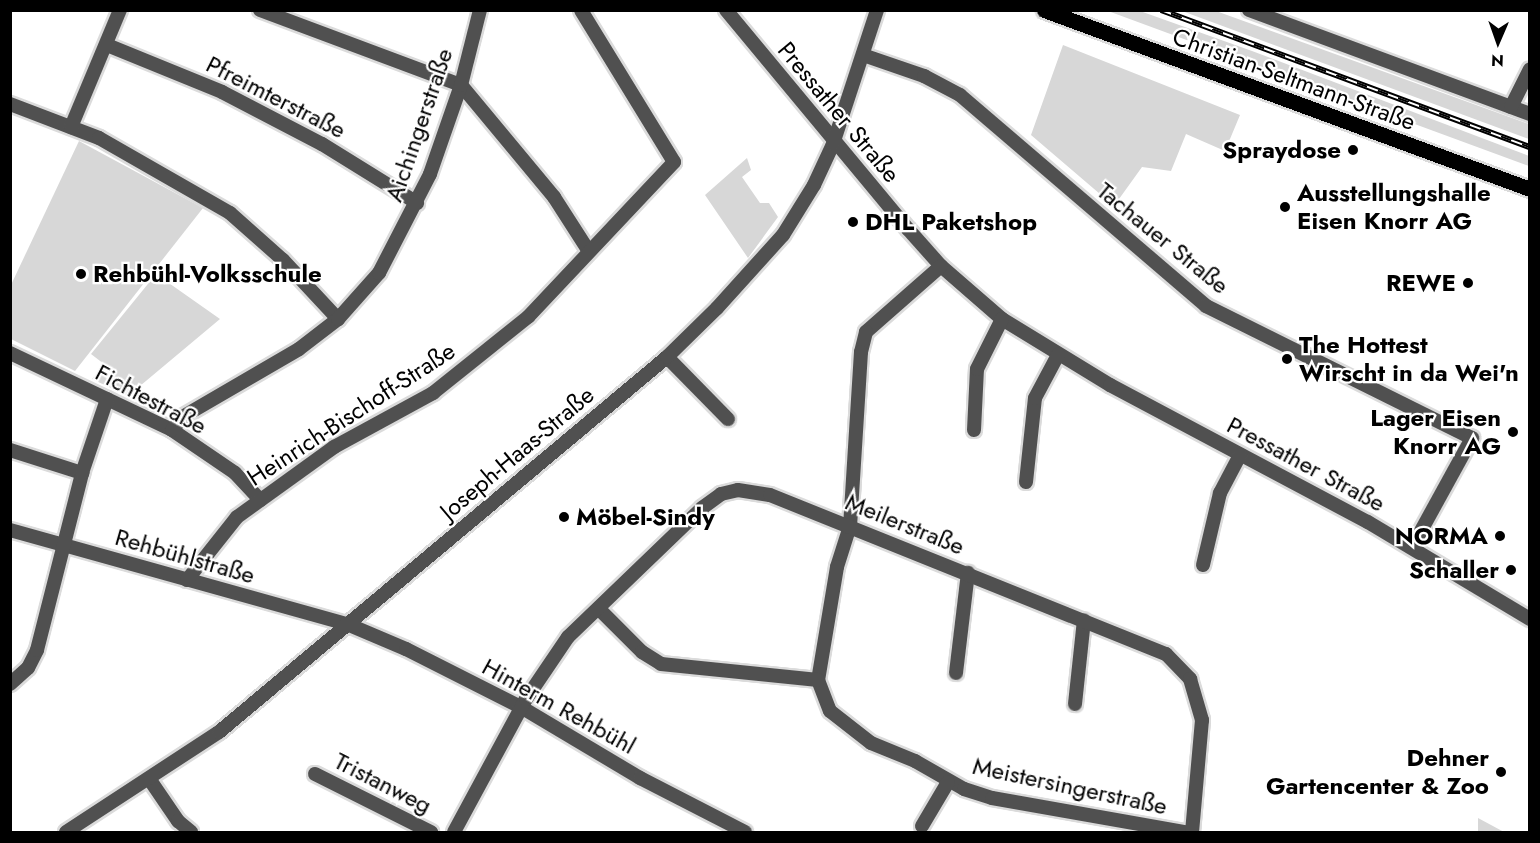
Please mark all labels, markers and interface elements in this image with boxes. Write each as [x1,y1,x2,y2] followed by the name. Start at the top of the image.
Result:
[1468,12,1528,72] north arrow
[1169,22,1419,136] street label: Christian-Seltmann-Straße
[772,36,906,188] street label: Pressather Straße
[379,44,459,206] street label: Aichingerstraße
[1491,49,1504,72] text: N
[201,50,351,144] street label: Pfreimterstraße
[1222,136,1341,164] place label: Spraydose
[1346,143,1360,157] marker: Spraydose
[1091,176,1235,300] street label: Tachauer Straße
[1297,179,1491,235] place label: Ausstellungshalle Eisen Knorr AG
[1278,200,1292,214] marker: Ausstellungshalle Eisen Knorr AG
[865,208,1037,236] place label: DHL Paketshop
[846,215,860,229] marker: DHL Paketshop
[93,260,322,288] place label: Rehbühl-Volksschule
[74,267,88,281] marker: Rehbühl-Volksschule
[1386,269,1456,297] place label: REWE
[1461,276,1475,290] marker: REWE
[1299,331,1519,387] place label: The Hottest Wirscht in da Wei'n
[242,336,460,492] street label: Heinrich-Bischoff-Straße
[1280,352,1294,366] marker: The Hottest Wirscht in da Wei'n
[91,358,211,440] street label: Fichtestraße
[434,380,600,526] street label: Joseph-Haas-Straße
[1370,404,1501,460] place label: Lager Eisen Knorr AG
[1222,410,1390,518] street label: Pressather Straße
[1506,425,1520,439] marker: Lager Eisen Knorr AG
[842,487,968,561] street label: Meilerstraße
[576,503,715,531] place label: Möbel-Sindy
[557,510,571,524] marker: Möbel-Sindy
[112,522,258,590] street label: Rehbühlstraße
[1395,522,1488,550] place label: NORMA
[1493,529,1507,543] marker: NORMA
[1409,556,1499,584] place label: Schaller
[1504,563,1518,577] marker: Schaller
[477,652,641,760] street label: Hinterm Rehbühl
[1266,744,1489,800] place label: Dehner Gartencenter & Zoo
[330,746,436,820] street label: Tristanweg
[970,751,1170,821] street label: Meistersingerstraße
[1494,765,1508,779] marker: Dehner Gartencenter & Zoo

